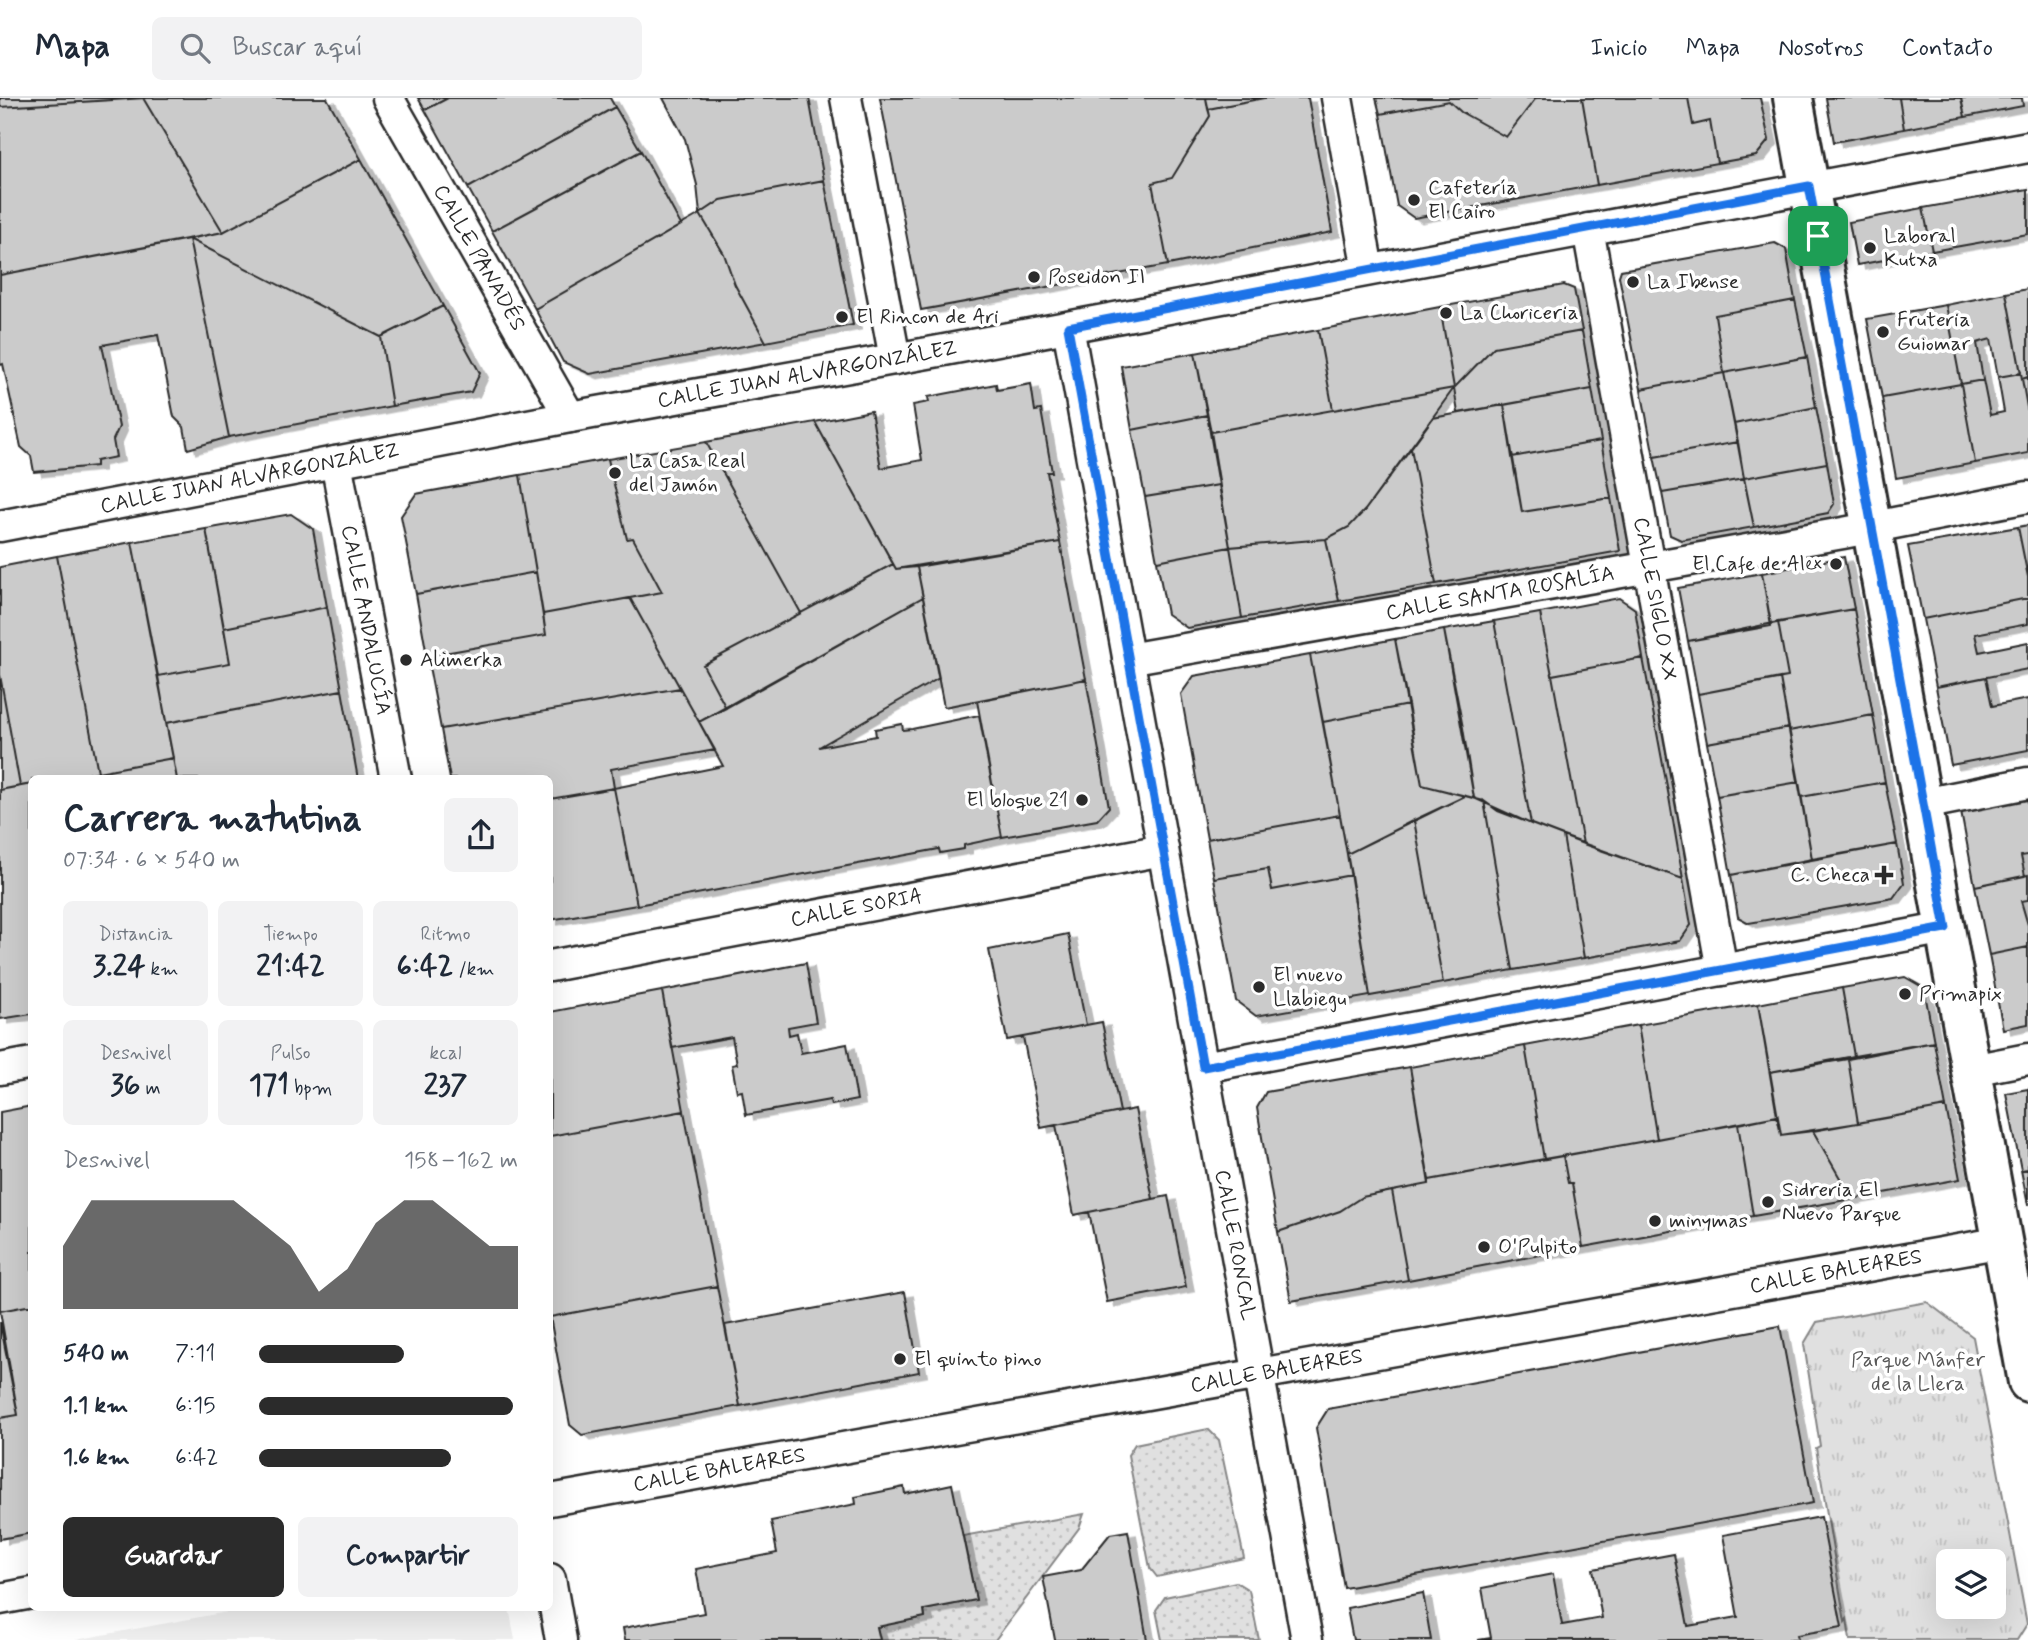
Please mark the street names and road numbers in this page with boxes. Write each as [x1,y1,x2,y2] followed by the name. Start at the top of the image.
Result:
[426,180,532,336] street label: CALLE PANADÉS
[655,334,959,415] street label: CALLE JUAN ALVARGONZÁLEZ
[98,436,401,521] street label: CALLE JUAN ALVARGONZÁLEZ
[1626,515,1683,683] street label: CALLE SIGLO XX
[334,523,398,718] street label: CALLE ANDALUCÍA
[1384,560,1617,627] street label: CALLE SANTA ROSALÍA
[788,882,925,934] street label: CALLE SORIA
[1208,1167,1263,1323] street label: CALLE RONCAL
[1748,1243,1924,1301] street label: CALLE BALEARES
[1188,1342,1365,1400] street label: CALLE BALEARES
[631,1441,808,1499] street label: CALLE BALEARES

